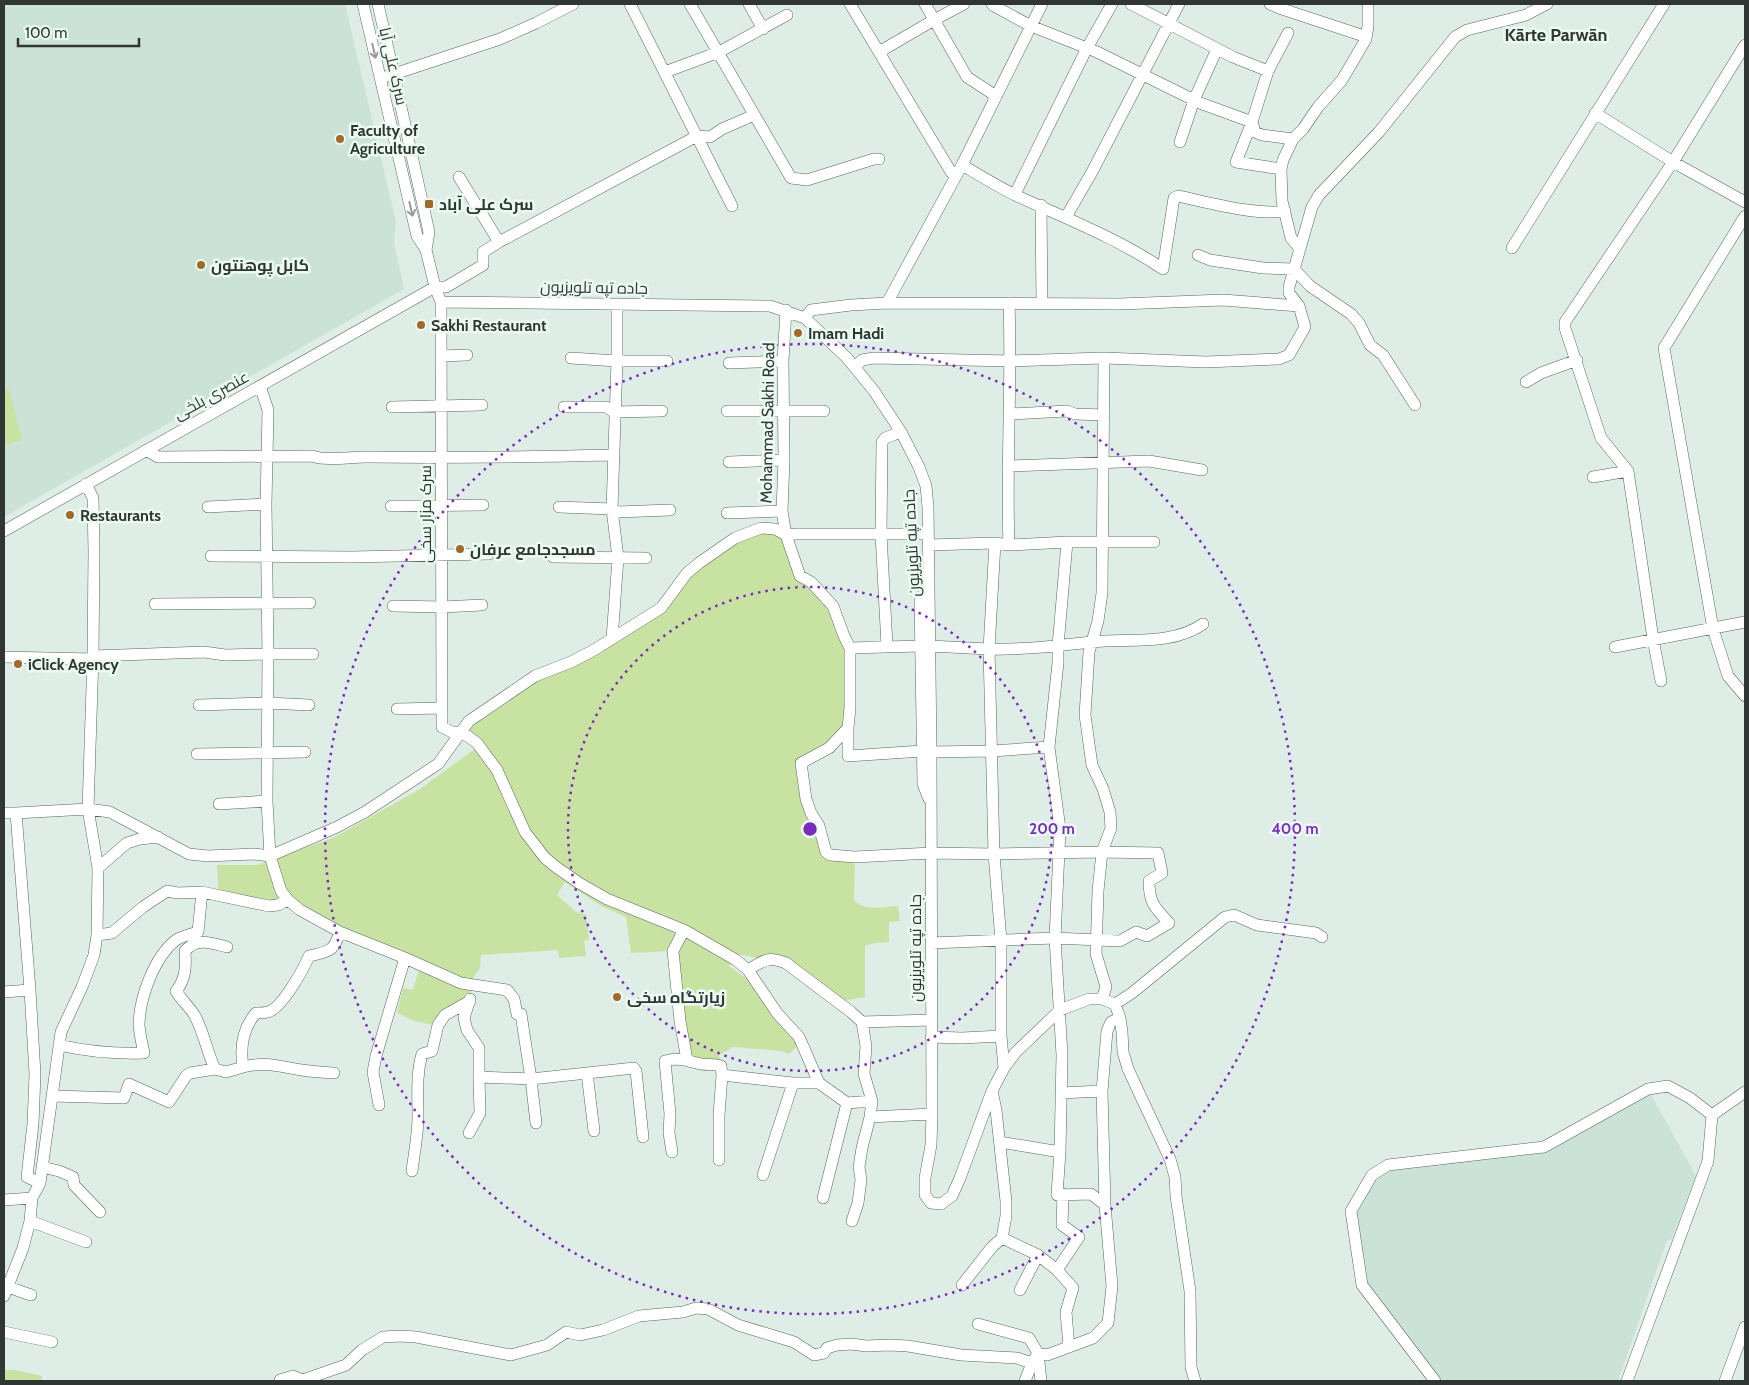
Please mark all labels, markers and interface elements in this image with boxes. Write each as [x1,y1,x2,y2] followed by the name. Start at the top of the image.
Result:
[18,15,139,47] scale bar
[25,24,67,42] text: 100 m
[1504,24,1608,46] district label: Kārte Parwān
[374,25,412,107] street label: سرک علی آبا
[370,43,379,59] one-way arrow
[350,121,425,158] place label: Faculty of Agriculture
[334,133,346,145] marker: Faculty of Agriculture
[439,195,533,214] place label: سرک علی آباد
[423,198,435,210] marker: سرک علی آباد
[407,201,416,217] one-way arrow
[211,256,309,277] place label: کابل پوهنتون
[195,259,207,271] marker: کابل پوهنتون
[540,277,648,299] street label: جاده تپه تلویزیون
[431,316,547,335] place label: Sakhi Restaurant
[415,319,427,331] marker: Sakhi Restaurant
[808,324,884,343] place label: Imam Hadi
[792,327,804,339] marker: Imam Hadi
[757,342,778,504] street label: Mohammad Sakhi Road
[170,367,253,425] street label: عنصری بلخی
[416,465,436,563] street label: سرک مزار سخی
[899,489,925,597] street label: جاده تپه تلویزیون
[80,506,161,525] place label: Restaurants
[64,509,76,521] marker: Restaurants
[470,540,596,560] place label: مسجدجامع عرفان
[454,543,466,555] marker: مسجدجامع عرفان
[28,655,119,674] place label: iClick Agency
[12,658,24,670] marker: iClick Agency
[801,820,819,838] centre of rings
[1029,820,1075,838] text: 200 m
[1272,820,1318,838] text: 400 m
[906,894,926,1002] street label: جاده تپه تلویزیون
[627,988,725,1007] place label: زیارتگاه سخی
[611,991,623,1003] marker: زیارتگاه سخی

